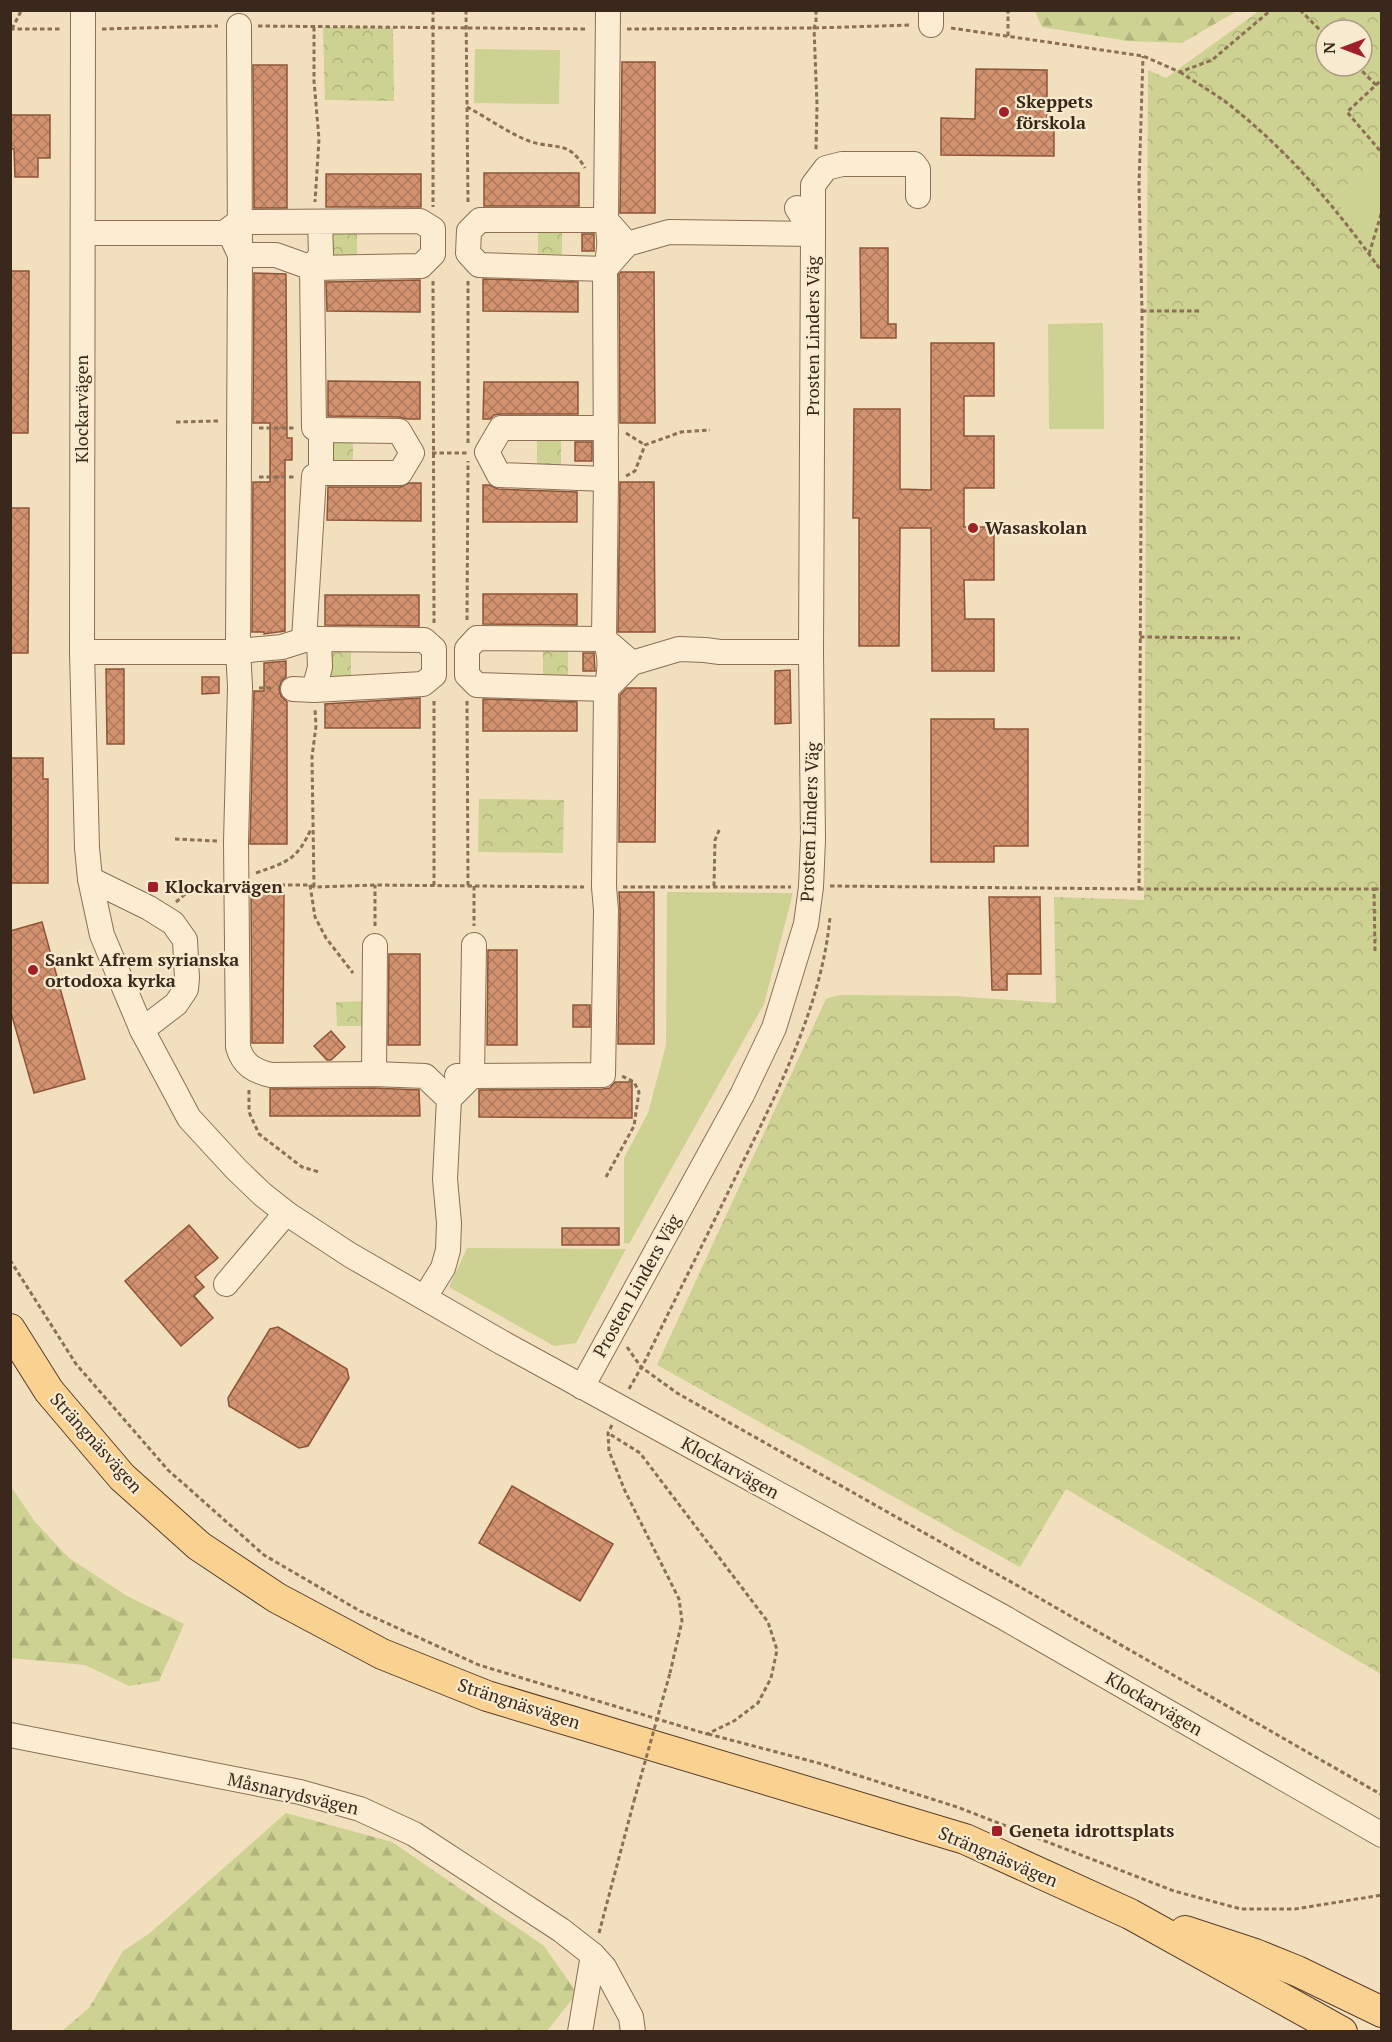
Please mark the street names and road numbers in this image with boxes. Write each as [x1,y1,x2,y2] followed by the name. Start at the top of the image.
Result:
[800,255,824,416] street label: Prosten Linders Väg
[69,354,93,463] street label: Klockarvägen
[794,741,824,902] street label: Prosten Linders Väg
[587,1209,686,1361] street label: Prosten Linders Väg
[45,1387,149,1498] street label: Strängnäsvägen
[677,1430,784,1504] street label: Klockarvägen
[1102,1666,1208,1741] street label: Klockarvägen
[455,1672,584,1734] street label: Strängnäsvägen
[225,1766,361,1820] street label: Måsnarydsvägen
[935,1820,1062,1892] street label: Strängnäsvägen

